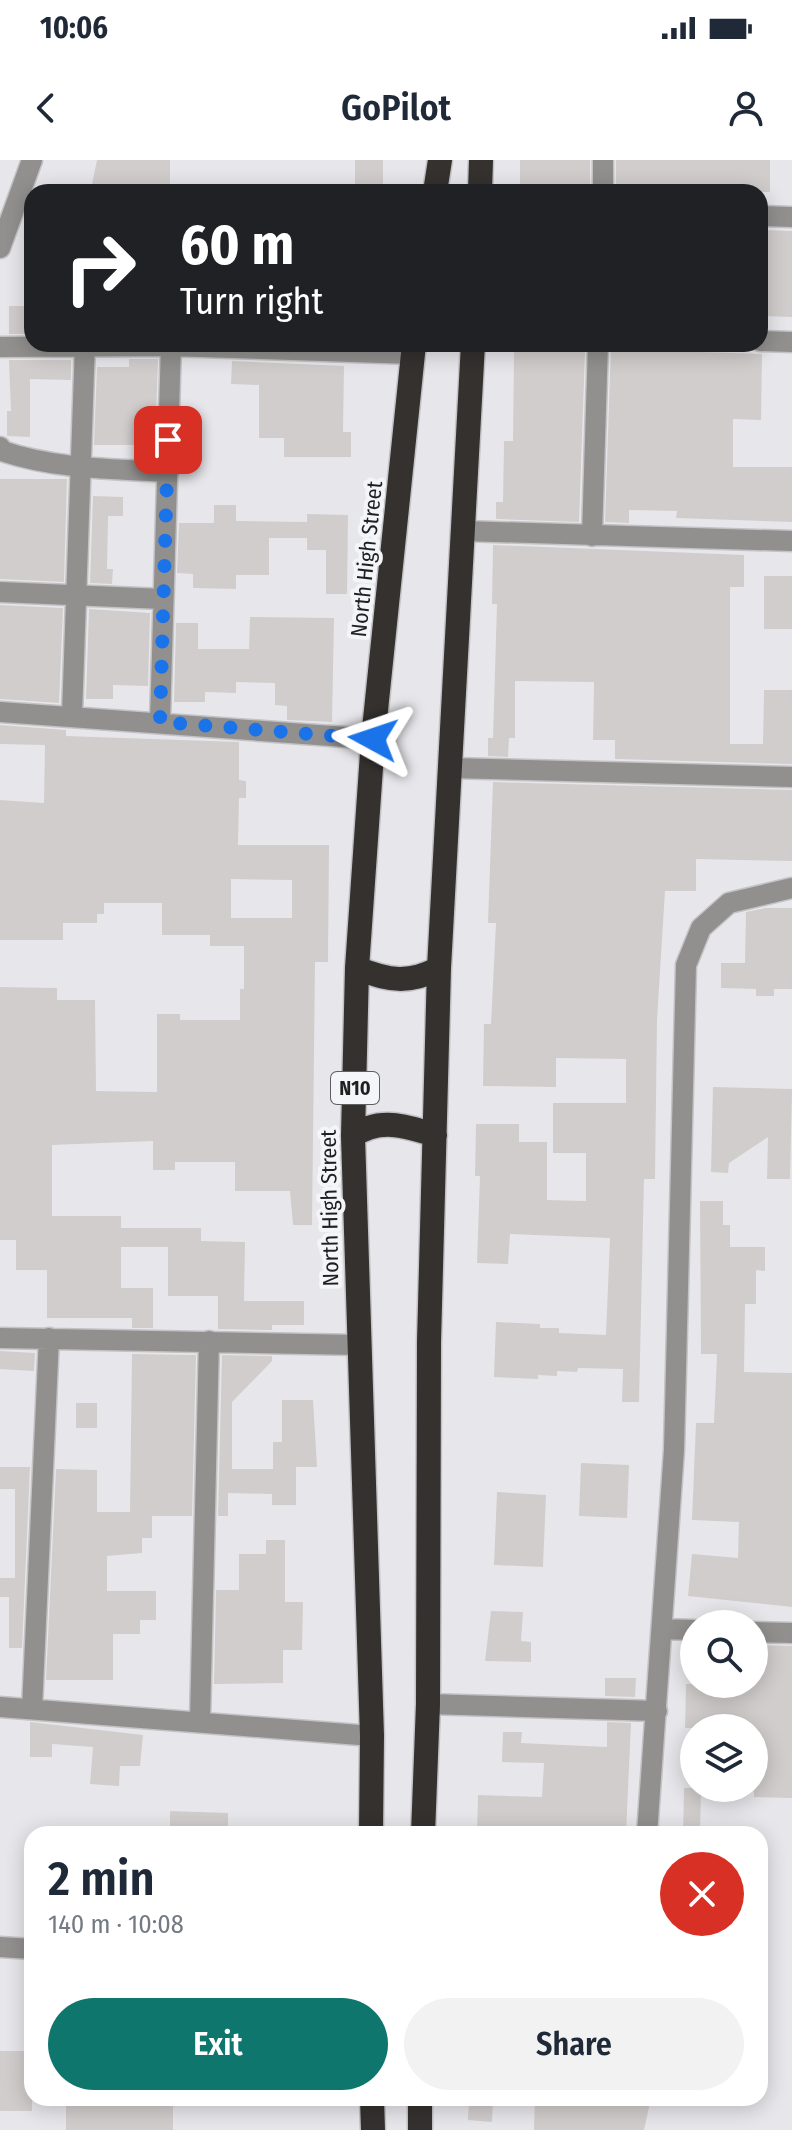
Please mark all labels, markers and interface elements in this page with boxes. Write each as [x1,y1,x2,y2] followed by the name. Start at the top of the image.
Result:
[40,10,108,46] text: 10:06
[24,86,68,130] icon: back
[341,86,451,130] text: GoPilot
[724,86,768,130] icon: person
[180,212,294,279] text: 60 m
[48,216,152,320] icon: right
[180,280,323,324] text: Turn right
[134,406,202,474] pin
[146,418,190,462] icon: arrive
[345,479,388,638] street label: North High Street
[331,697,415,781] position arrow
[331,1072,379,1104] road number: N10
[315,1129,344,1287] street label: North High Street
[680,1610,768,1802] map controls
[680,1610,768,1698] button: search
[680,1714,768,1802] button: layers
[48,1850,155,1908] text: 2 min
[660,1852,744,1936] button: close
[48,1909,184,1940] text: 140 m · 10:08
[48,1998,388,2090] button: Exit
[404,1998,744,2090] button: Share

